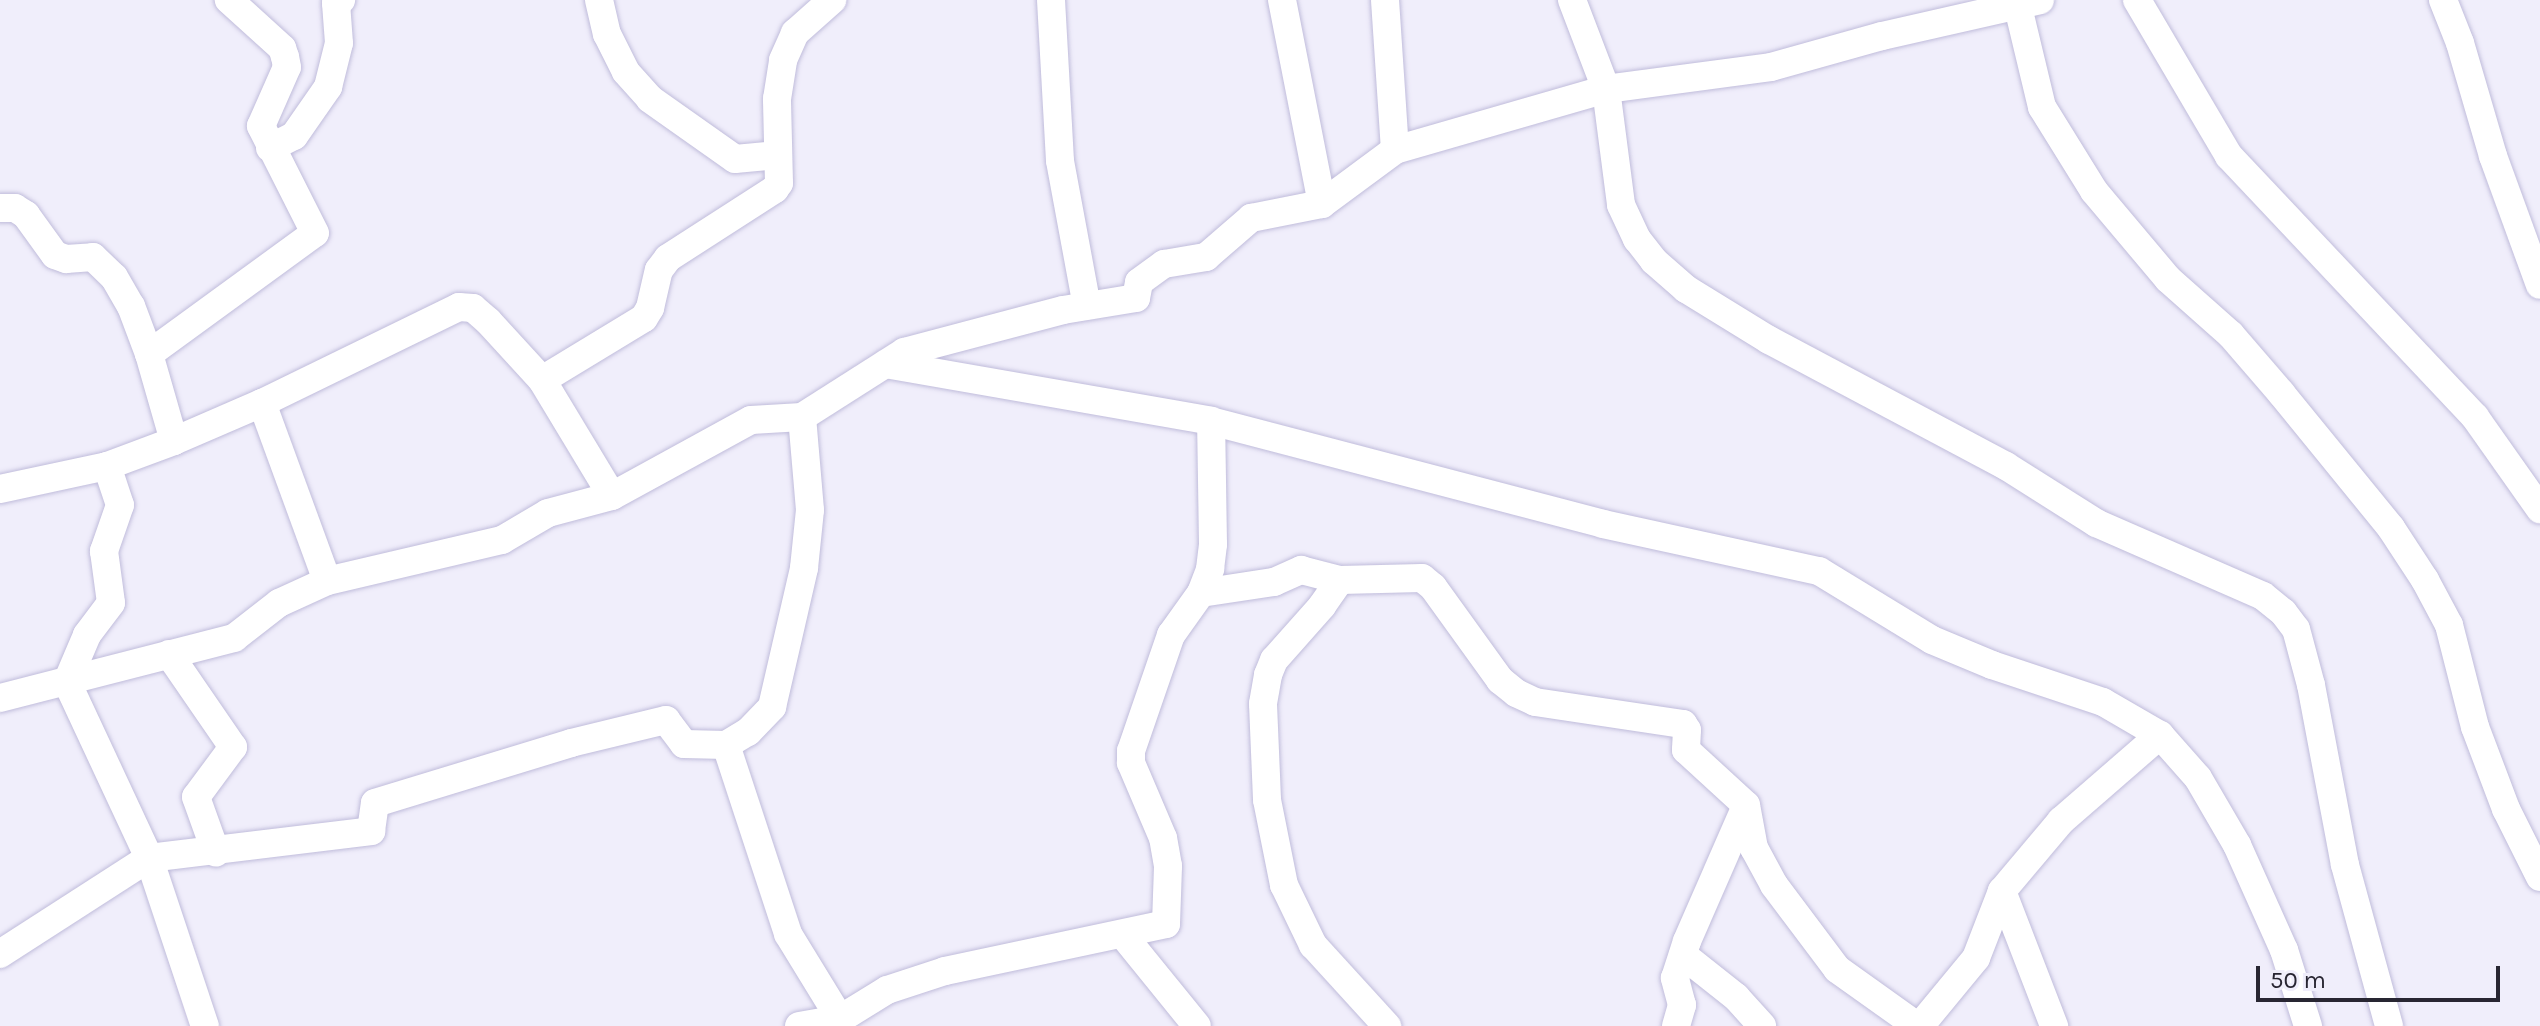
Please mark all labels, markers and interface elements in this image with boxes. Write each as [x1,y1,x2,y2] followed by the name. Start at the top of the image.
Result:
[2260,950,2504,1000] scale bar
[2270,966,2326,994] text: 50 m

